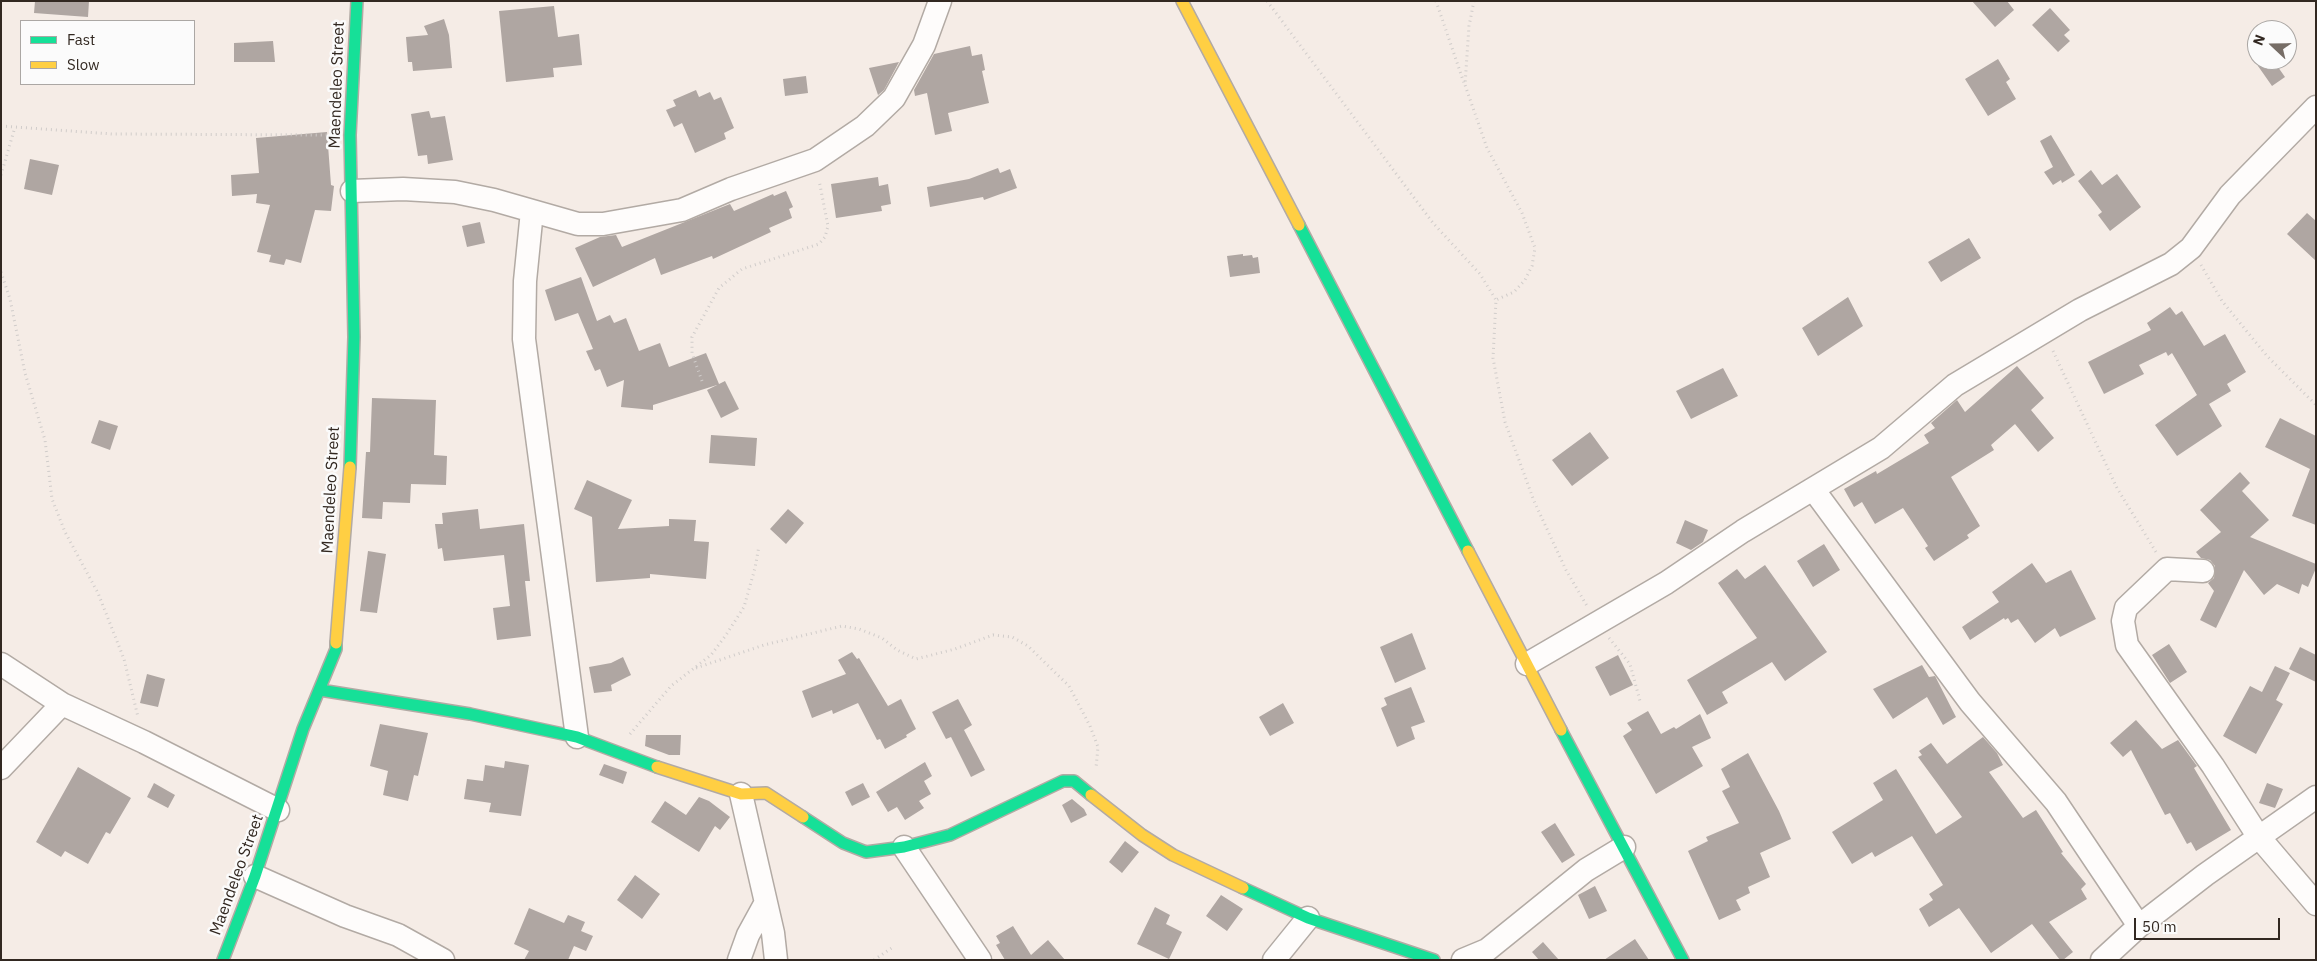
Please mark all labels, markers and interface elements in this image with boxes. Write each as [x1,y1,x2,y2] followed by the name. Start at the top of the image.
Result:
[20,20,195,85] legend
[2247,20,2297,70] north arrow
[325,21,349,149] street label: Maendeleo Street
[67,30,95,49] text: Fast
[2249,32,2269,48] text: N
[67,55,100,74] text: Slow
[318,426,344,554] street label: Maendeleo Street
[206,812,268,938] street label: Maendeleo Street
[2137,908,2283,940] scale bar
[2142,917,2177,936] text: 50 m

